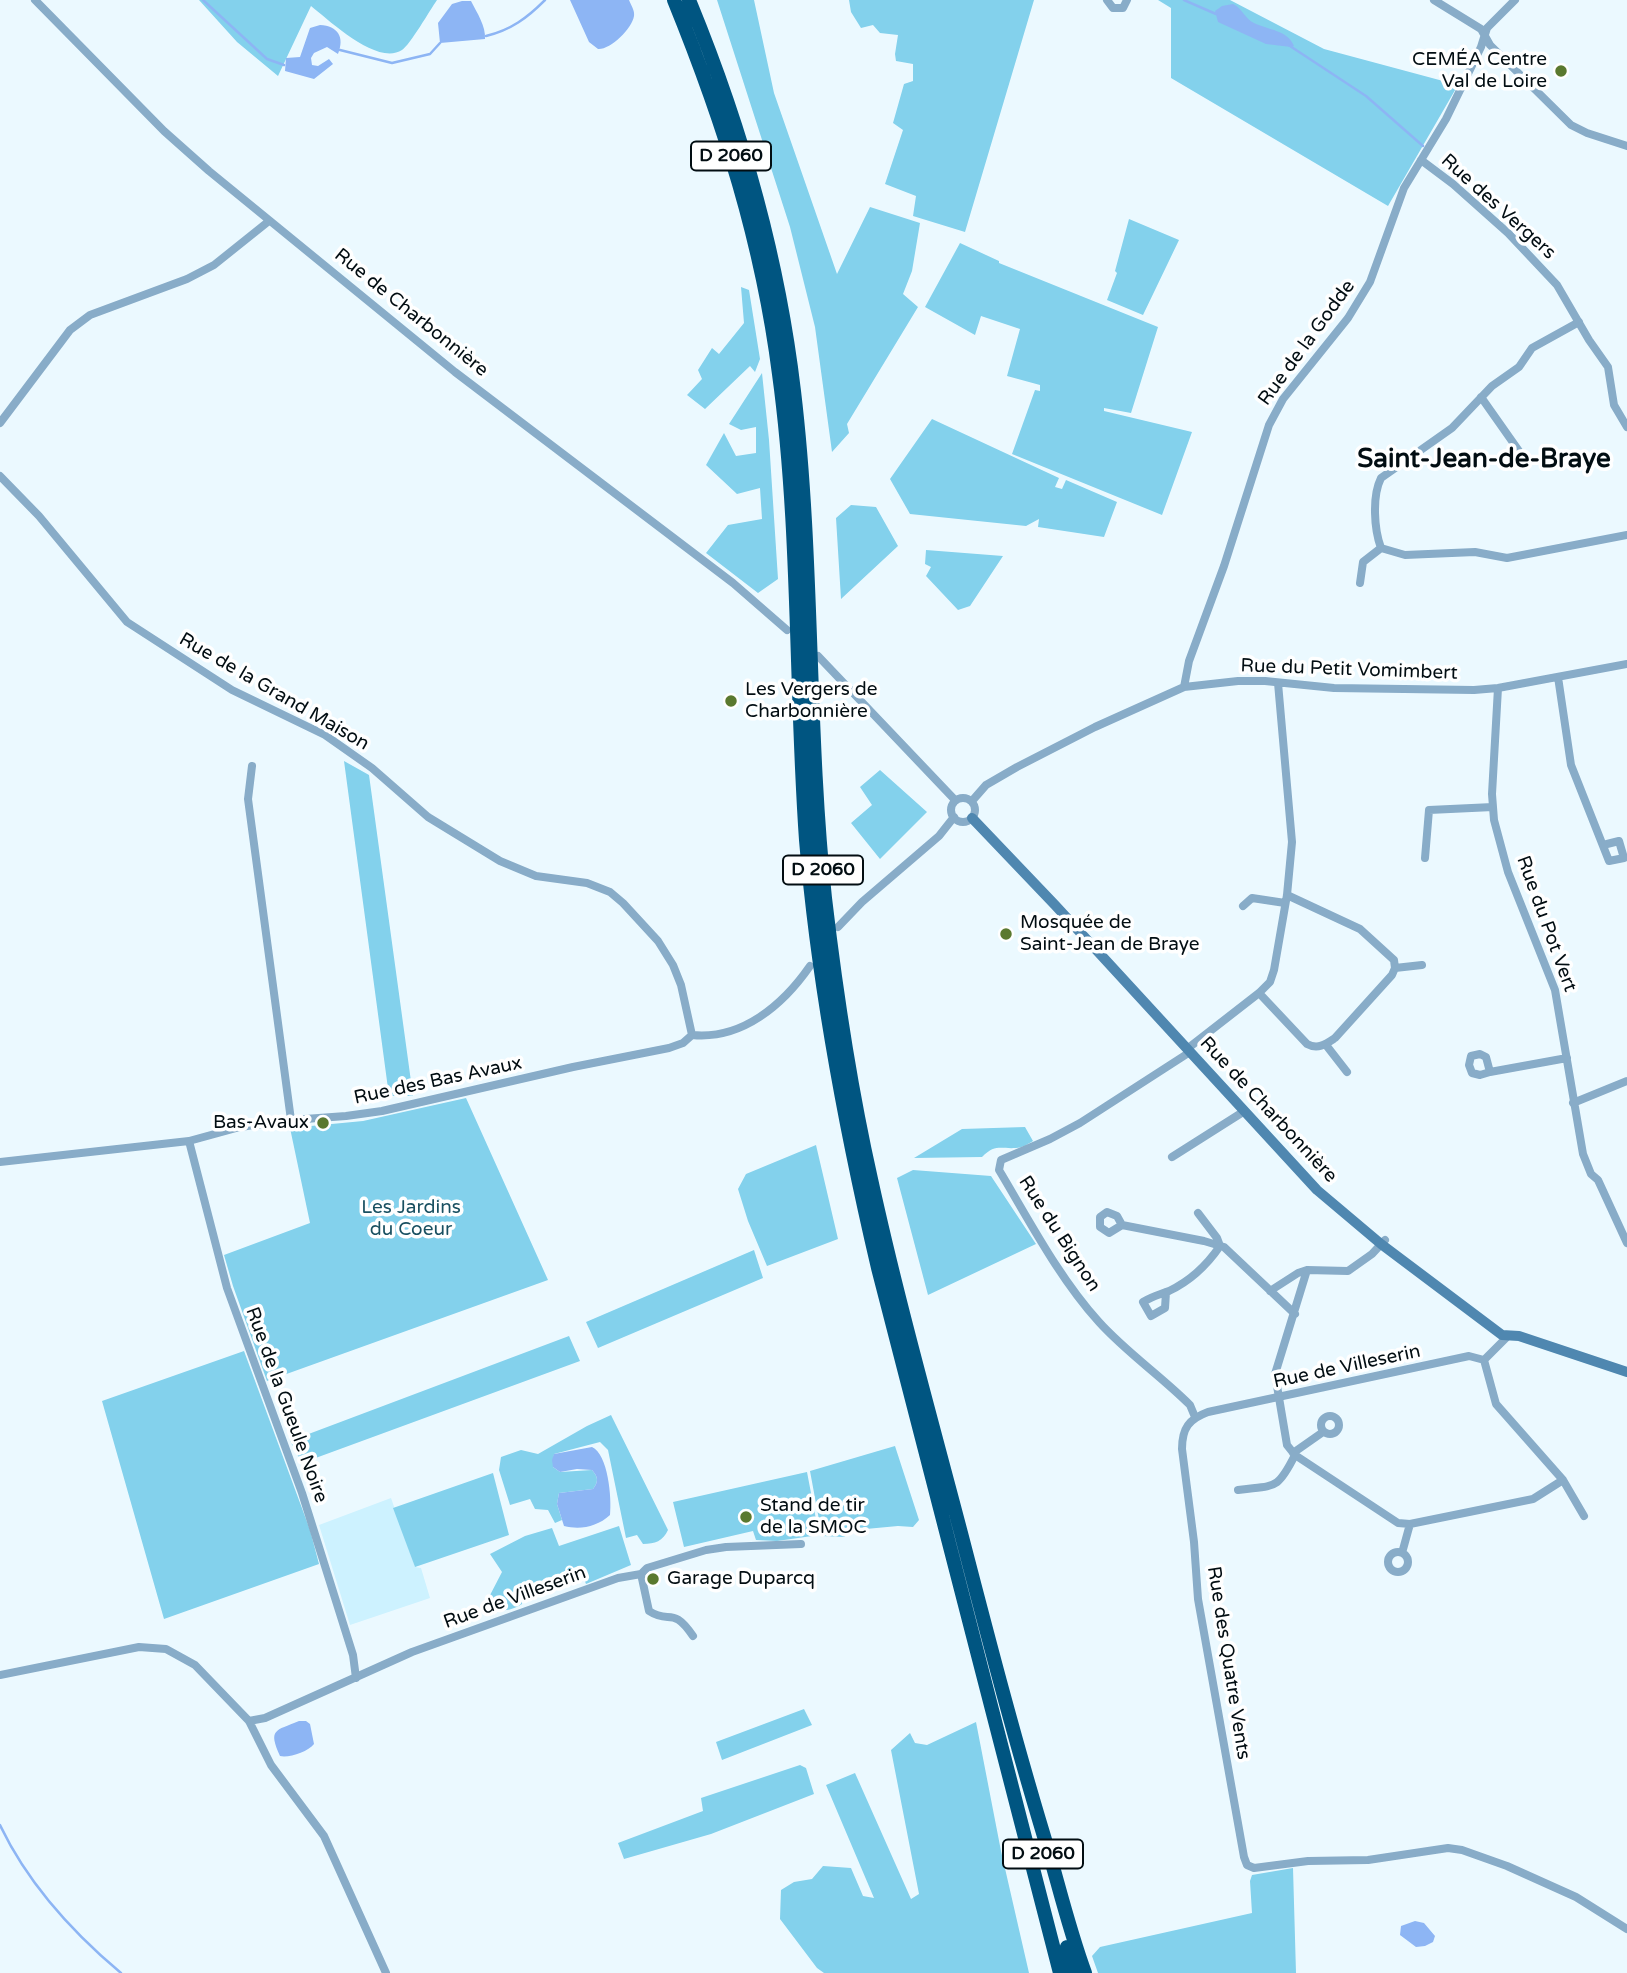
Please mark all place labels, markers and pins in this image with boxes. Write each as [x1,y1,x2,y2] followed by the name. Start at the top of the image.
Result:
[1412,49,1547,93] place label: CEMÉA Centre Val de Loire
[1553,63,1569,79] marker: CEMÉA Centre Val de Loire
[745,679,877,723] place label: Les Vergers de Charbonnière
[723,693,739,709] marker: Les Vergers de Charbonnière
[1020,912,1200,956] place label: Mosquée de Saint-Jean de Braye
[998,926,1014,942] marker: Mosquée de Saint-Jean de Braye
[213,1112,309,1134] place label: Bas-Avaux
[315,1115,331,1131] marker: Bas-Avaux
[760,1495,867,1539] place label: Stand de tir de la SMOC
[738,1509,754,1525] marker: Stand de tir de la SMOC
[667,1568,815,1590] place label: Garage Duparcq
[645,1571,661,1587] marker: Garage Duparcq

